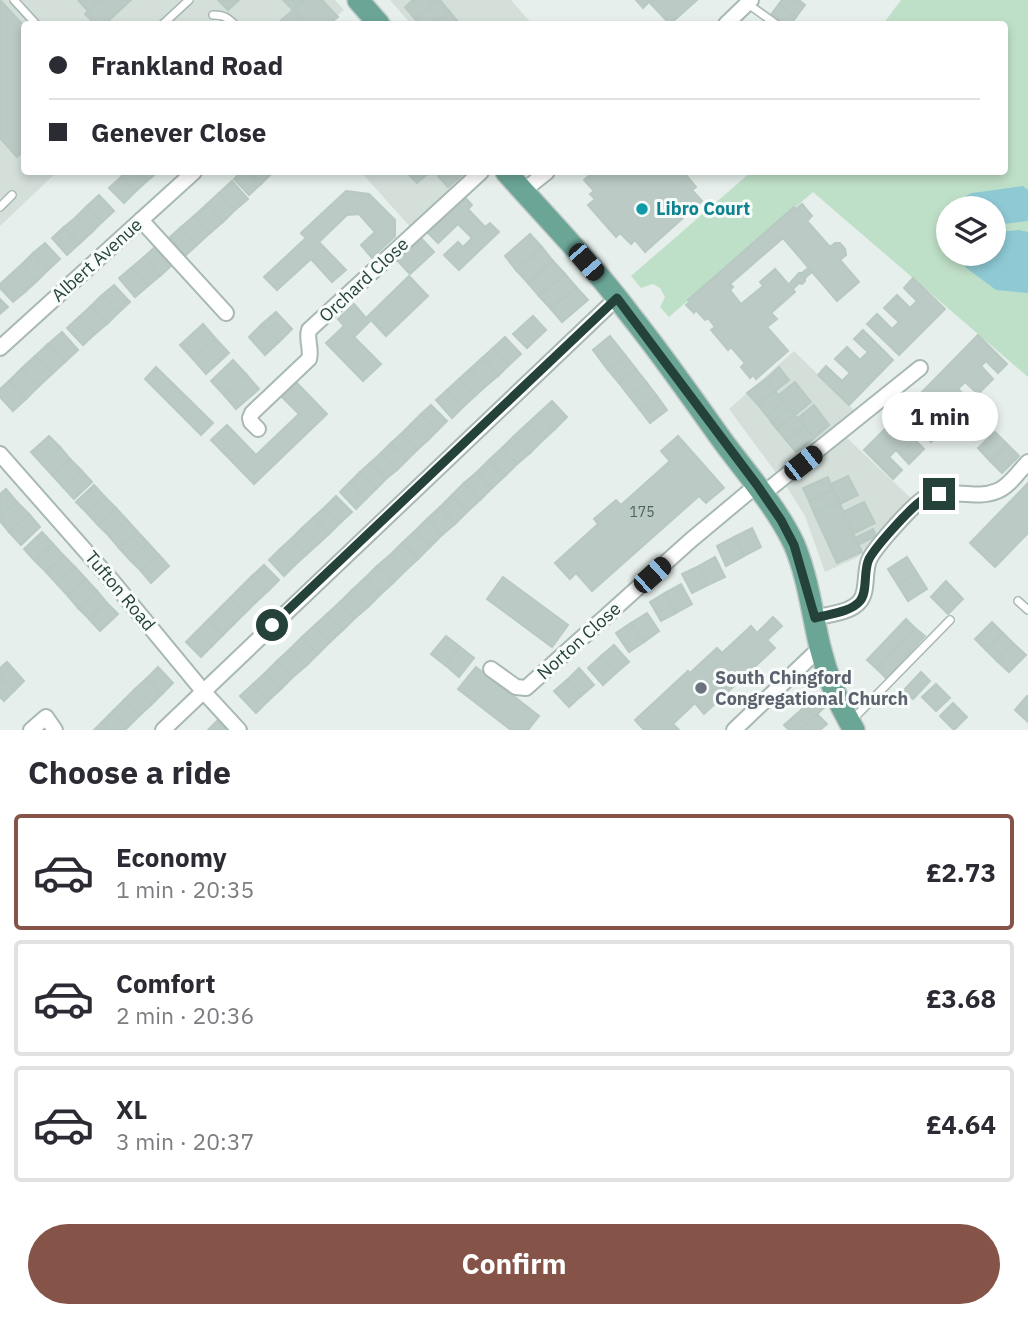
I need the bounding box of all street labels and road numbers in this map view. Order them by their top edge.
street label: Albert Avenue [47,213,147,306]
street label: Orchard Close [314,232,413,327]
street label: Tufton Road [80,546,161,635]
street label: Norton Close [532,597,625,684]

